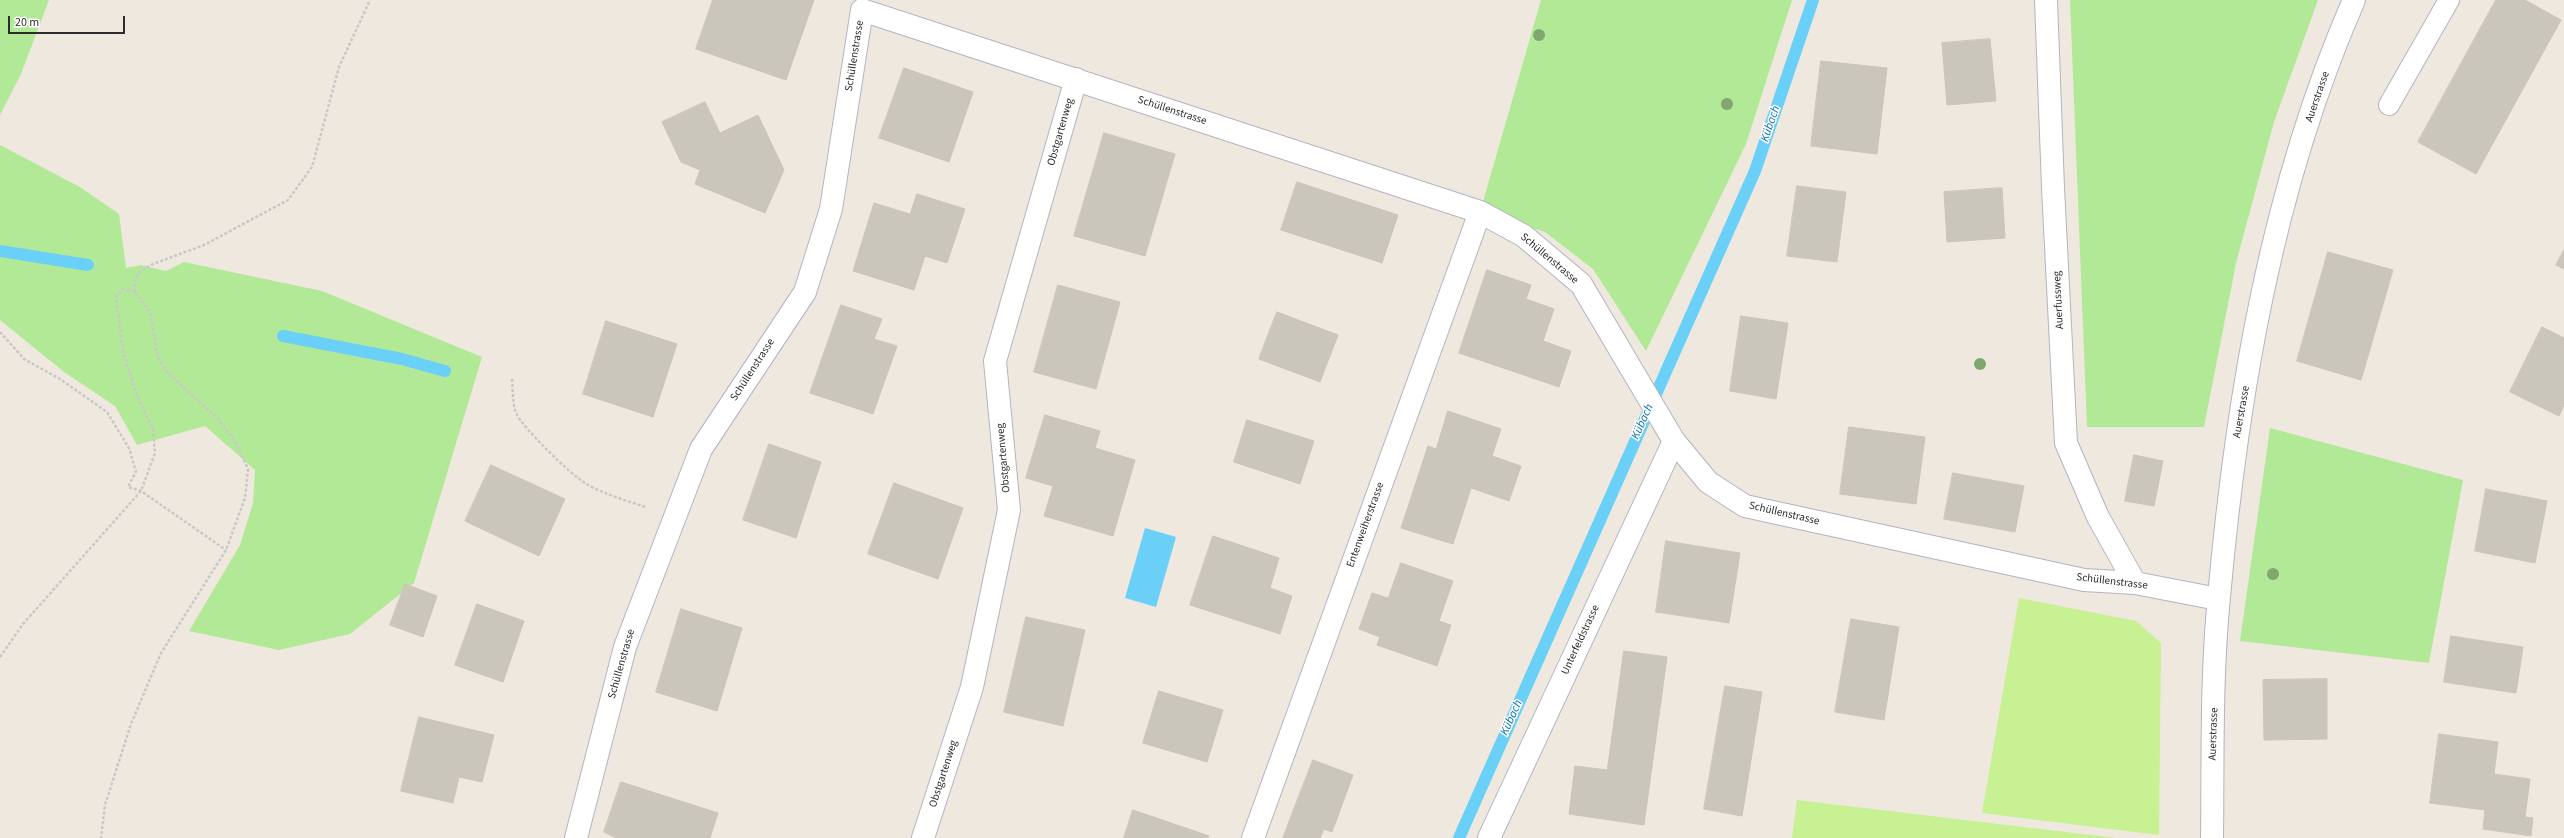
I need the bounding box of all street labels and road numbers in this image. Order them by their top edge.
street label: Schüllenstrasse [843,19,867,93]
street label: Auerstrasse [2303,70,2333,124]
street label: Schüllenstrasse [1136,94,1208,128]
street label: Obstgartenweg [1045,97,1077,167]
street label: Schüllenstrasse [1517,231,1581,287]
street label: Auerfussweg [2051,271,2067,329]
street label: Schüllenstrasse [728,336,778,404]
street label: Auerstrasse [2231,385,2253,439]
street label: Obstgartenweg [994,423,1014,493]
street label: Entenweiherstrasse [1344,480,1388,570]
street label: Schüllenstrasse [1748,499,1820,529]
street label: Schüllenstrasse [2076,571,2148,593]
street label: Unterfeldstrasse [1559,603,1603,677]
street label: Schüllenstrasse [606,628,638,700]
street label: Auerstrasse [2206,707,2222,761]
street label: Obstgartenweg [927,739,961,809]

